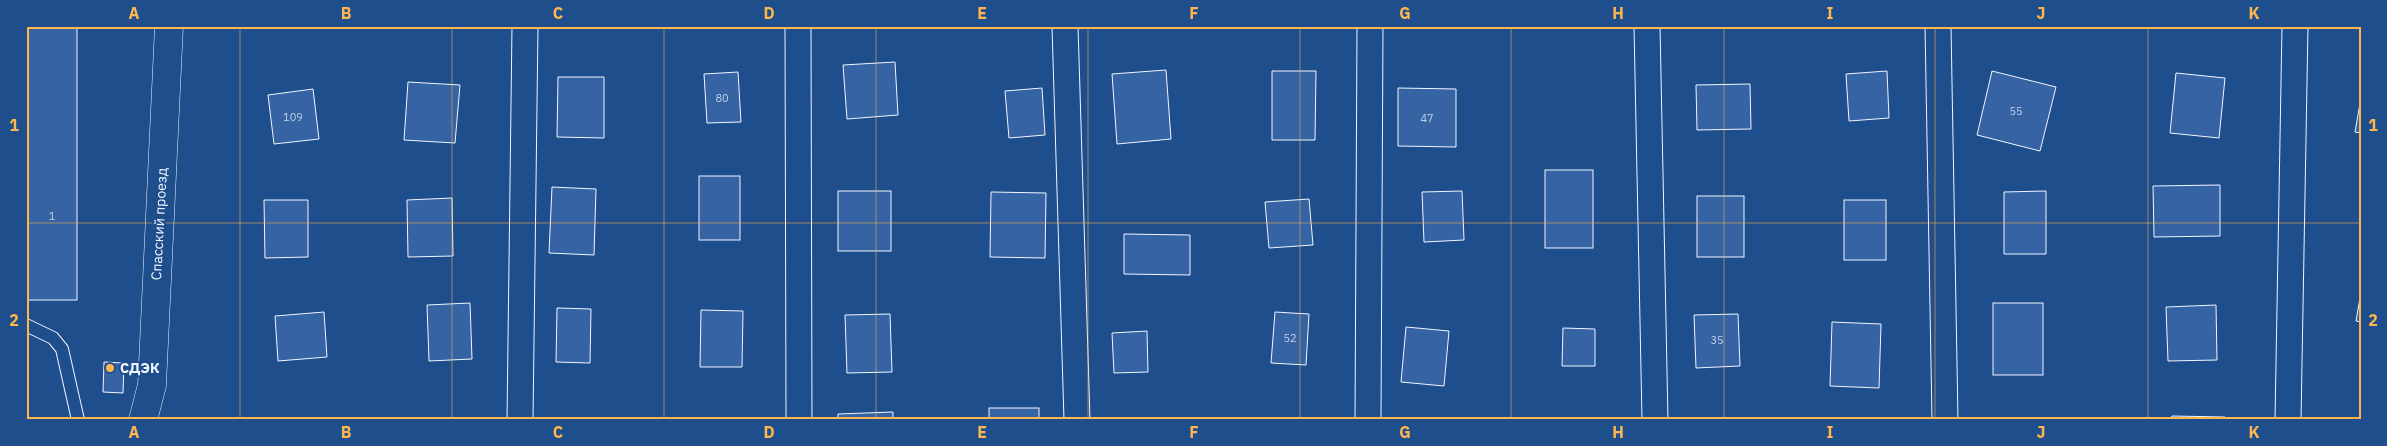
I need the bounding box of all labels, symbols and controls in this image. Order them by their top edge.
text: A [129,3,140,23]
text: B [341,3,352,23]
text: C [553,3,563,23]
text: D [763,3,775,23]
text: E [977,3,987,23]
text: F [1189,3,1199,23]
text: G [1399,3,1411,23]
text: H [1612,3,1624,23]
text: I [1827,3,1834,23]
text: J [2037,3,2045,23]
text: K [2248,3,2260,23]
house number: 80 [715,91,729,105]
house number: 55 [2009,104,2023,118]
house number: 109 [283,110,303,124]
house number: 47 [1420,111,1434,125]
text: 1 [9,115,19,135]
text: 1 [2368,115,2378,135]
street label: Спасский проезд [147,167,171,281]
house number: 1 [49,209,56,223]
text: 2 [9,310,19,330]
text: 2 [2368,310,2378,330]
house number: 52 [1283,331,1297,345]
house number: 35 [1710,333,1724,347]
place label: СДЭК [120,359,159,377]
marker: СДЭК [104,362,116,374]
text: A [129,422,140,442]
text: B [341,422,352,442]
text: C [553,422,563,442]
text: D [763,422,775,442]
text: E [977,422,987,442]
text: F [1189,422,1199,442]
text: G [1399,422,1411,442]
text: H [1612,422,1624,442]
text: I [1827,422,1834,442]
text: J [2037,422,2045,442]
text: K [2248,422,2260,442]

